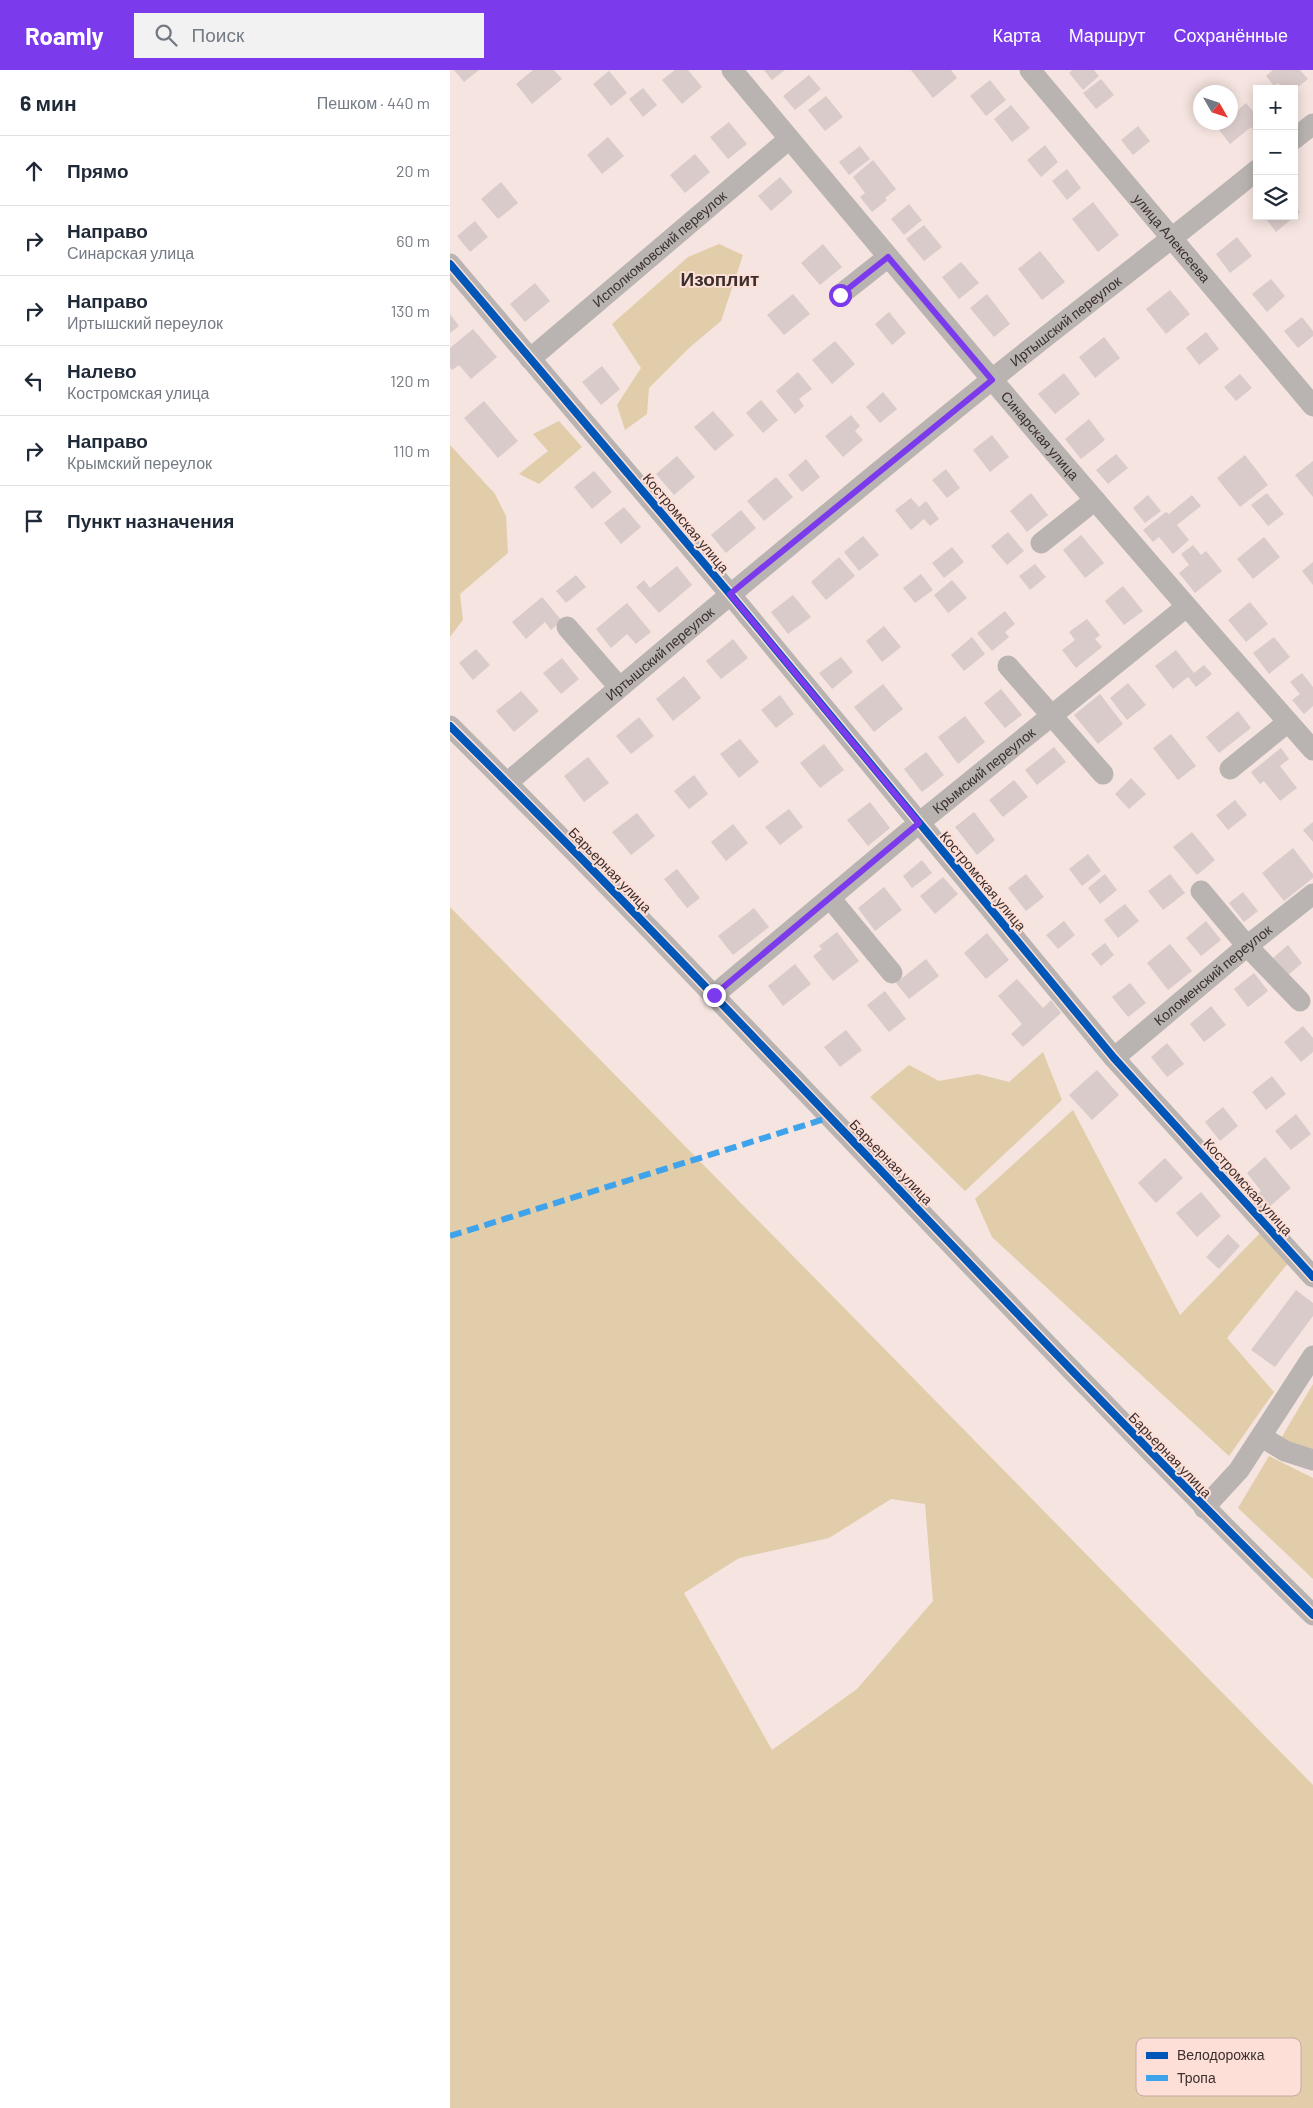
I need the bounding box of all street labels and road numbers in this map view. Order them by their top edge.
street label: Исполкомовский переулок [589,186,730,310]
street label: улица Алексеева [1130,190,1214,286]
street label: Иртышский переулок [1006,271,1125,370]
street label: Синарская улица [998,387,1083,483]
street label: Костромская улица [640,469,733,576]
street label: Иртышский переулок [602,602,718,704]
street label: Крымский переулок [929,723,1039,817]
street label: Барьерная улица [565,823,656,916]
street label: Костромская улица [937,827,1030,934]
street label: Коломенский переулок [1150,920,1276,1029]
street label: Барьерная улица [846,1115,937,1208]
street label: Костромская улица [1200,1135,1297,1239]
street label: Барьерная улица [1125,1408,1216,1501]

